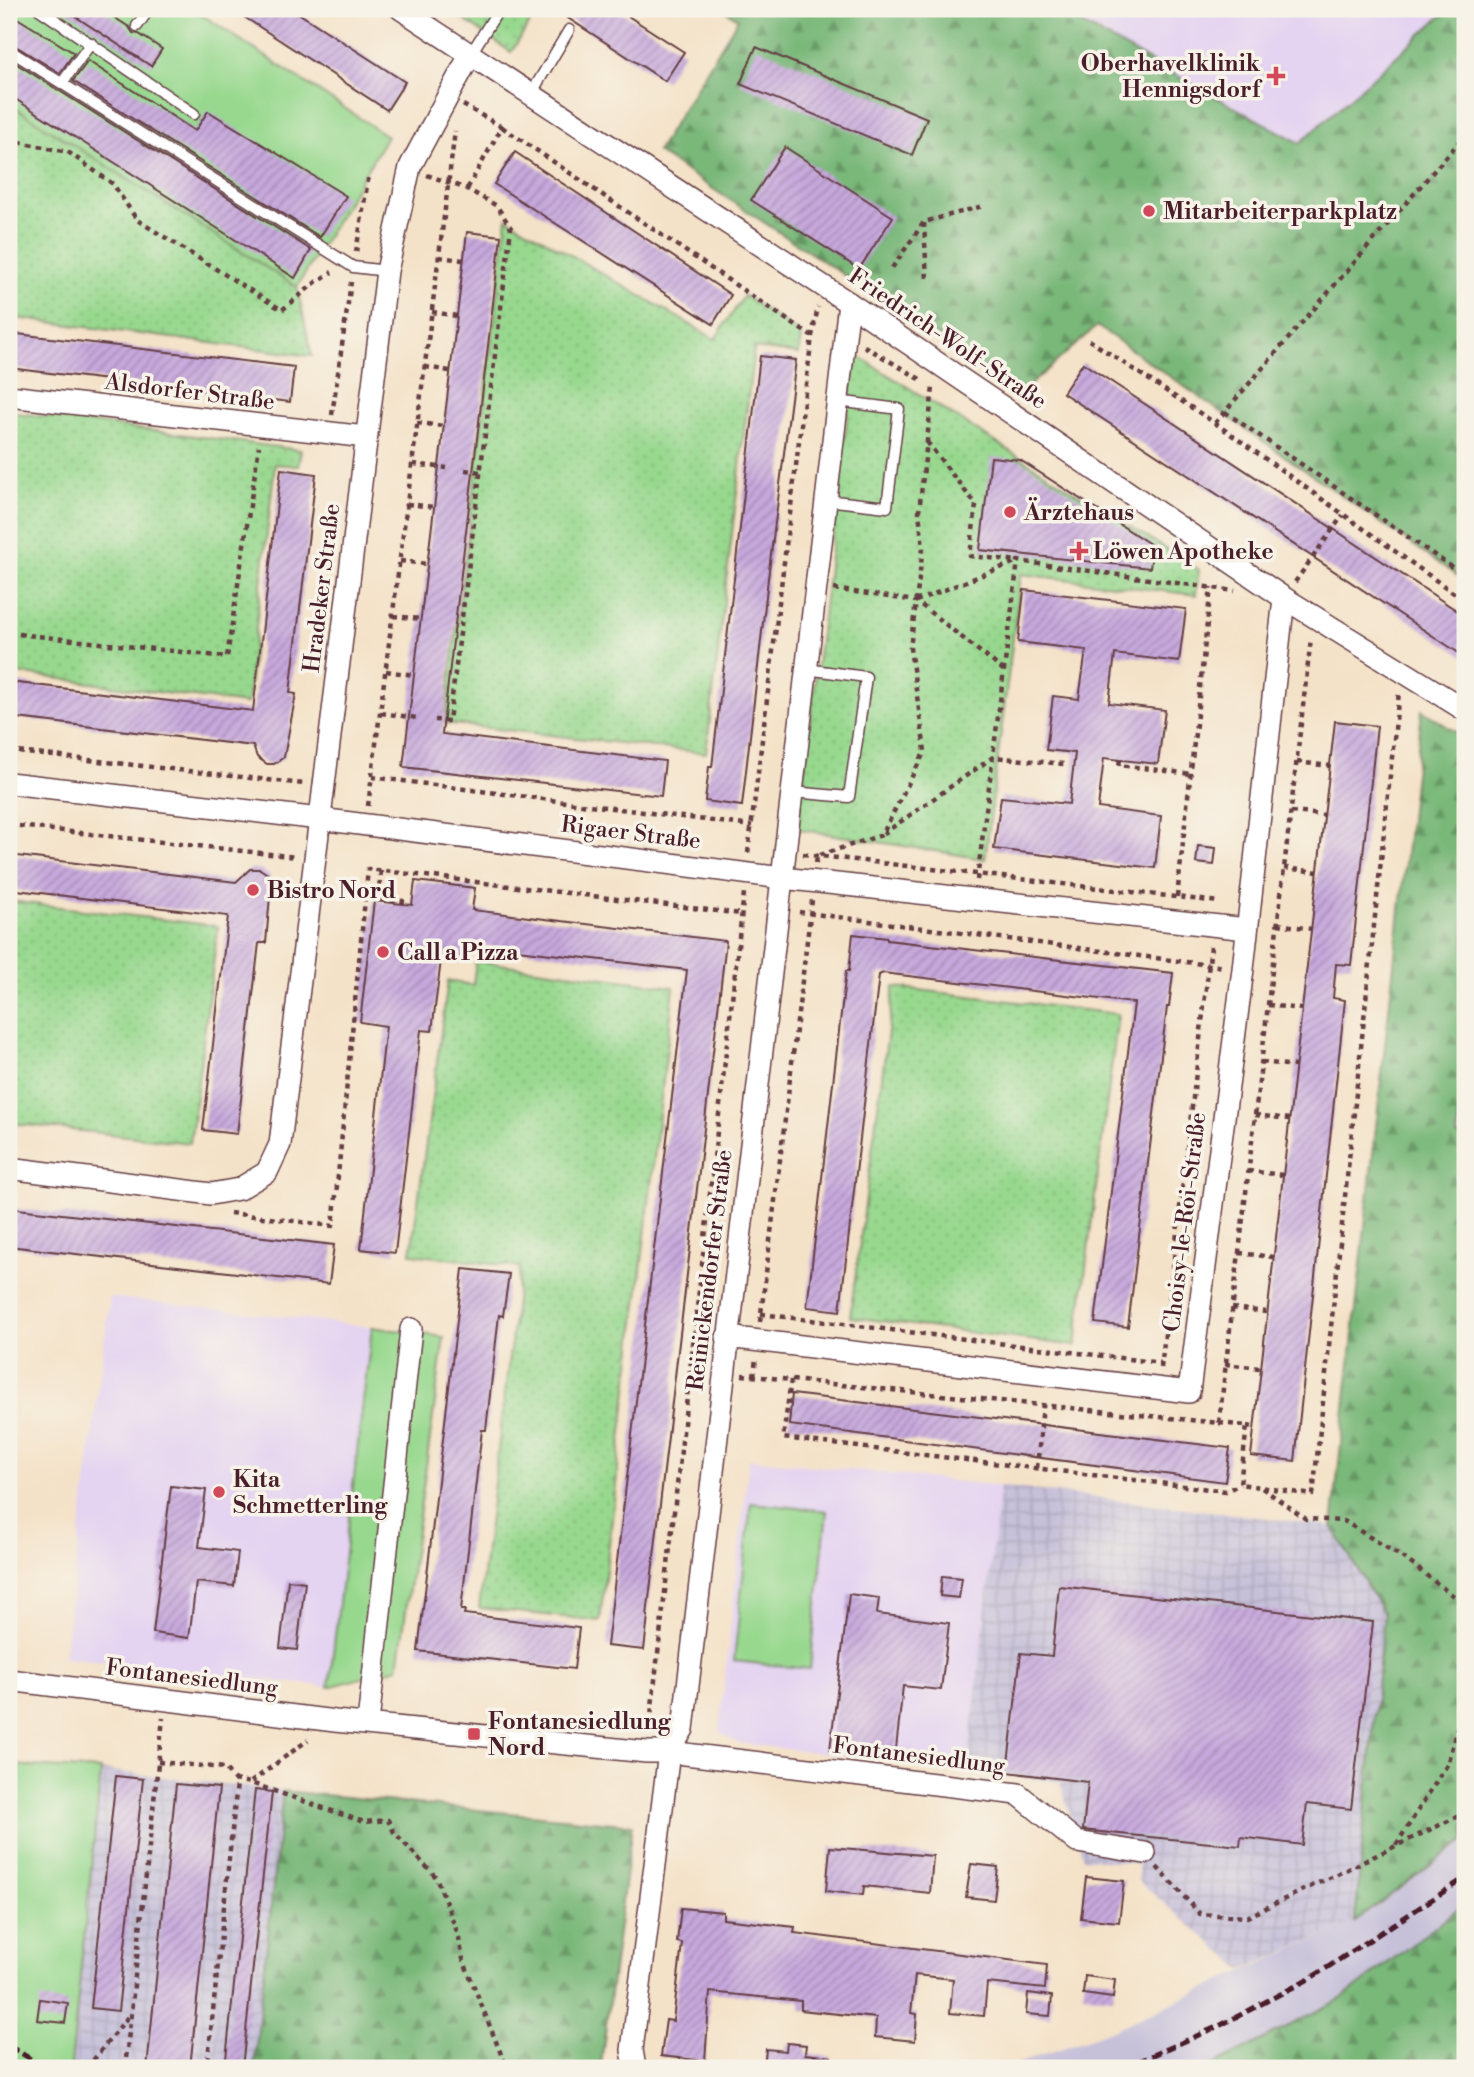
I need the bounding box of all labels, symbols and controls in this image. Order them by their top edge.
place label: Oberhavelklinik Hennigsdorf [1081,50,1263,104]
marker: Oberhavelklinik Hennigsdorf [1266,66,1286,86]
place label: Mitarbeiterparkplatz [1163,198,1397,226]
marker: Mitarbeiterparkplatz [1141,203,1157,219]
street label: Friedrich-Wolf-Straße [843,262,1052,416]
street label: Alsdorfer Straße [102,368,276,416]
place label: Ärztehaus [1023,497,1134,527]
street label: Hradeker Straße [298,502,346,674]
marker: Ärztehaus [1002,504,1018,520]
place label: Löwen Apotheke [1093,538,1274,566]
marker: Löwen Apotheke [1071,543,1087,559]
street label: Rigaer Straße [559,811,702,855]
place label: Bistro Nord [267,877,396,905]
marker: Bistro Nord [245,882,261,898]
place label: Call a Pizza [397,939,519,967]
marker: Call a Pizza [375,944,391,960]
street label: Choisy-le-Roi-Straße [1158,1111,1212,1334]
street label: Reinickendorfer Straße [681,1148,739,1392]
place label: Kita Schmetterling [233,1466,388,1520]
marker: Kita Schmetterling [211,1484,227,1500]
street label: Fontanesiedlung [104,1654,280,1702]
place label: Fontanesiedlung Nord [488,1708,672,1762]
marker: Fontanesiedlung Nord [466,1726,482,1742]
street label: Fontanesiedlung [831,1732,1007,1780]

